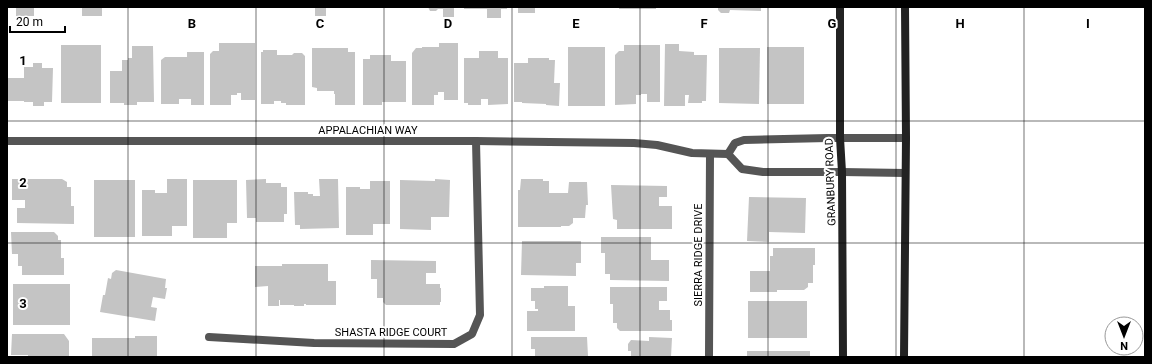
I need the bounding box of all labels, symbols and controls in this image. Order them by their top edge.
scale bar [10,8,65,34]
text: 20 m [16,15,43,29]
text: B [188,16,196,31]
text: C [316,16,325,31]
text: D [444,16,452,31]
text: E [572,16,580,31]
text: F [700,16,708,31]
text: G [828,16,837,31]
text: H [955,16,965,31]
text: I [1086,16,1090,31]
text: 1 [19,53,27,68]
street label: APPALACHIAN WAY [318,124,418,137]
street label: GRANBURY ROAD [822,138,839,226]
text: 2 [19,175,27,190]
street label: SIERRA RIDGE DRIVE [692,204,705,306]
text: 3 [19,296,27,311]
north arrow [1104,316,1144,356]
street label: SHASTA RIDGE COURT [335,326,448,339]
text: N [1120,339,1128,352]

